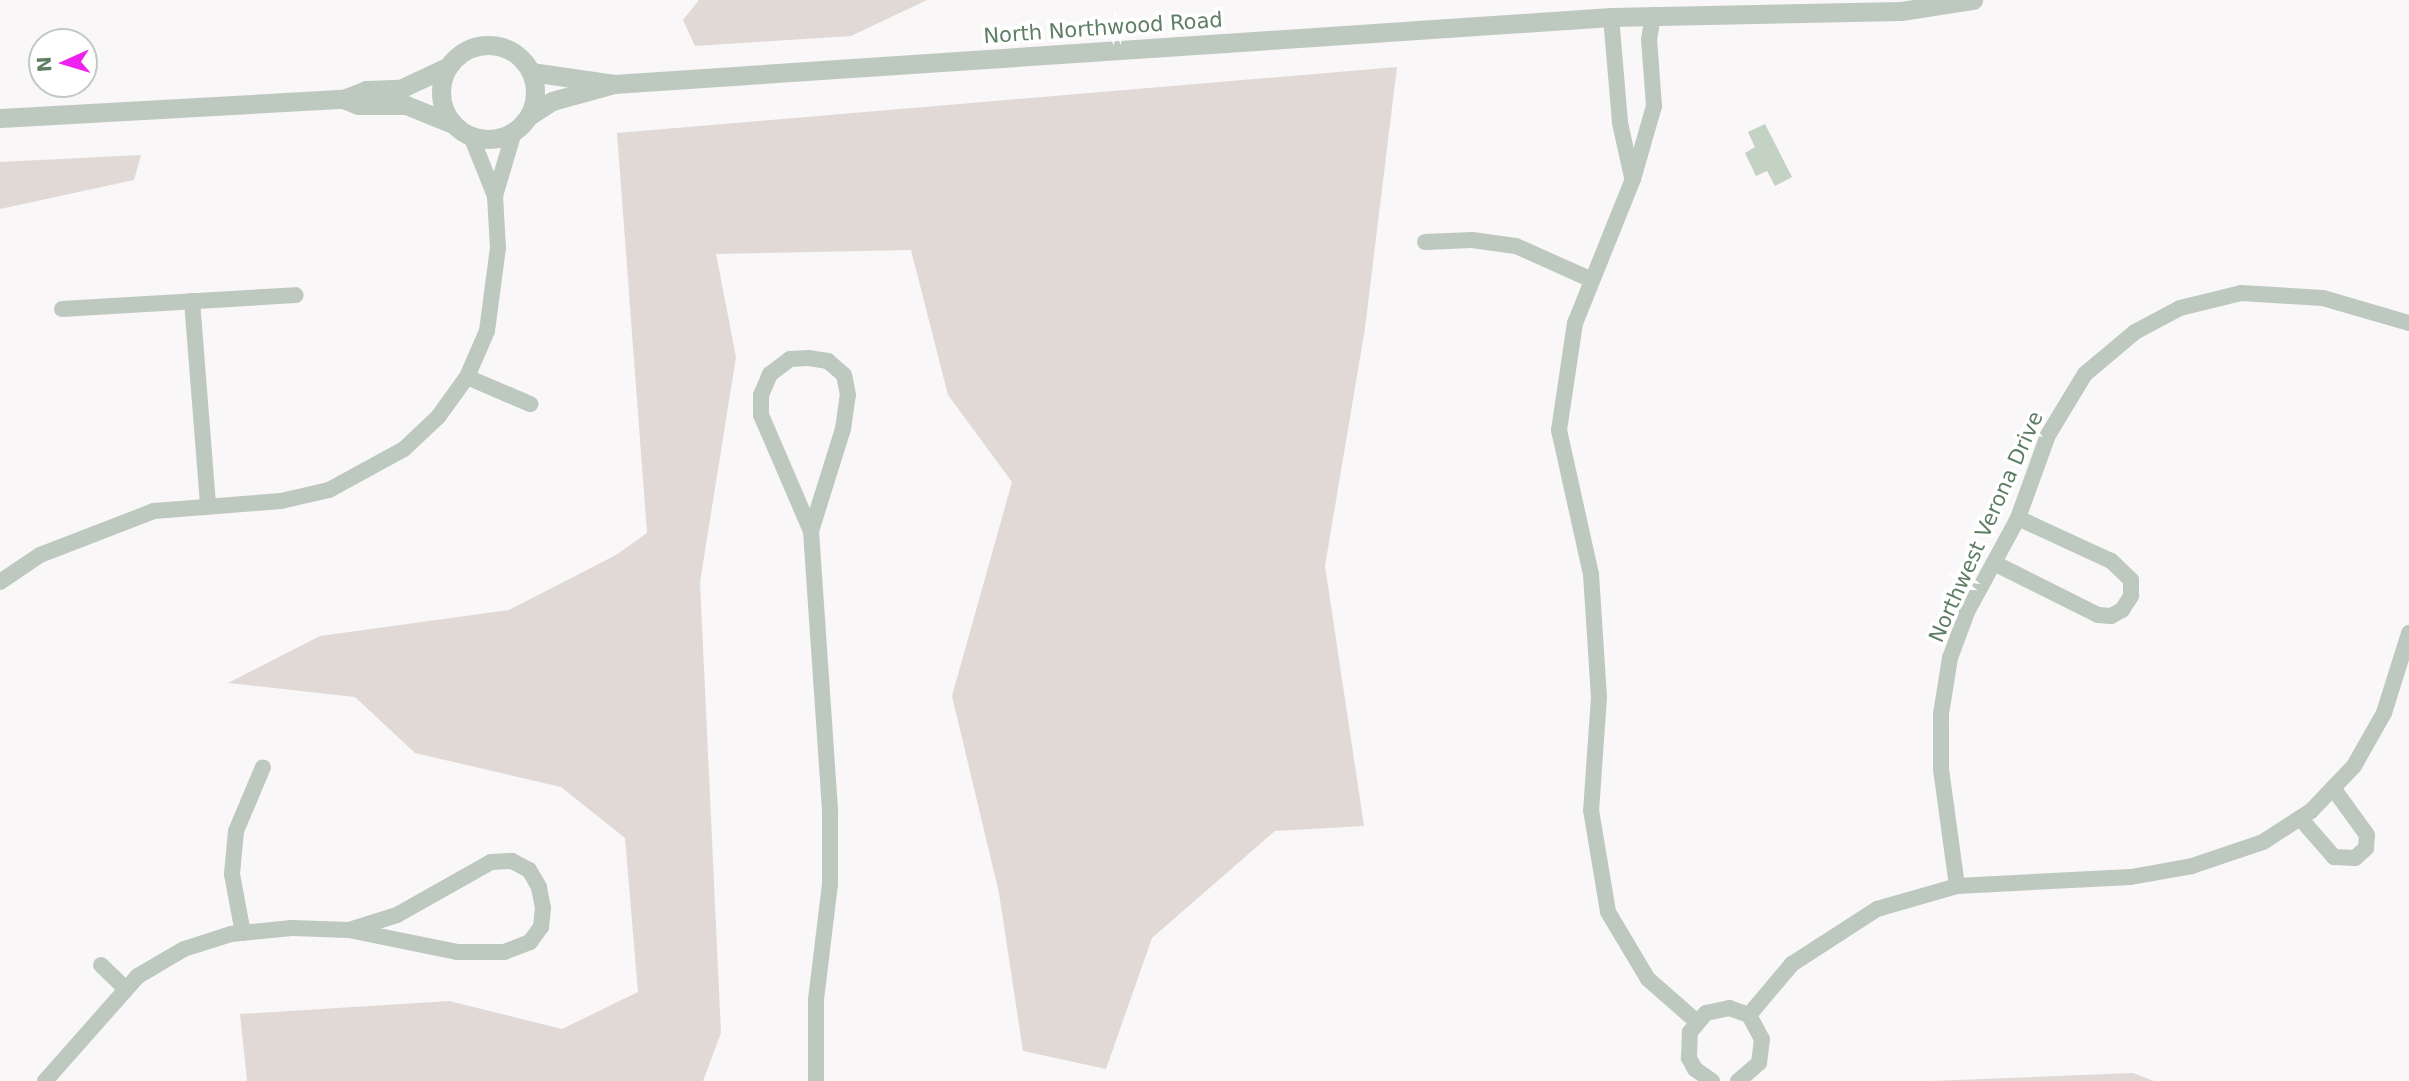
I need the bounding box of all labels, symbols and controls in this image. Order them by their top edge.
street label: North Northwood Road [983,7,1223,49]
north arrow [28,28,98,98]
text: N [33,56,56,73]
street label: Northwest Verona Drive [1924,408,2048,646]

